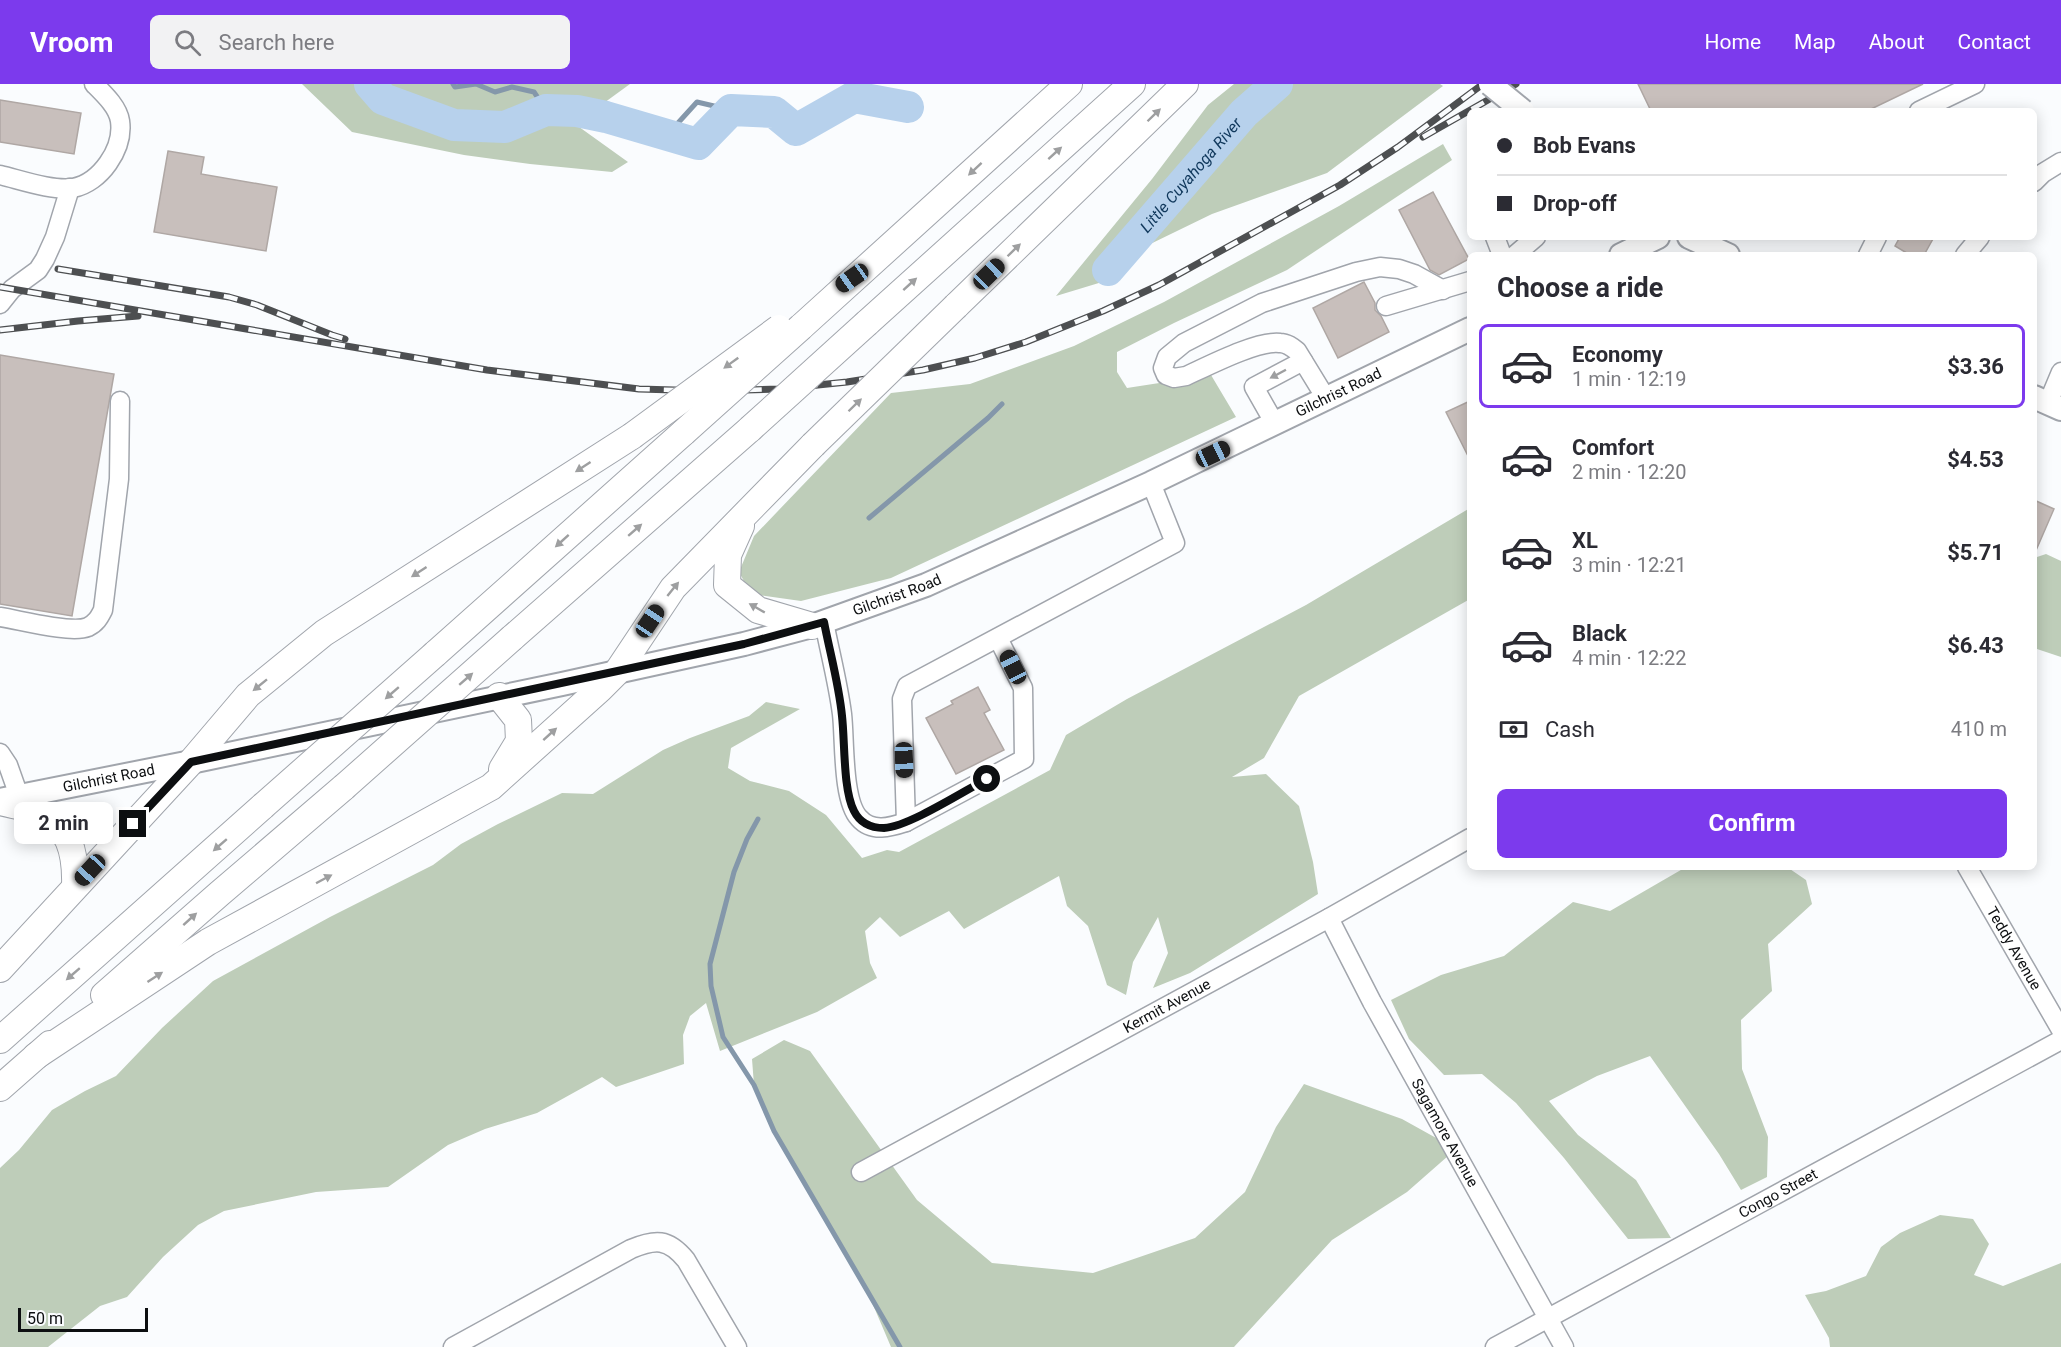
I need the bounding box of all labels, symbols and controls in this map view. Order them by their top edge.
search box [150,15,570,69]
text: Vroom [30,26,114,59]
icon: search [171,26,204,59]
text: Search here [219,30,334,55]
text: Home [1705,30,1761,54]
text: Map [1794,30,1836,54]
text: About [1869,30,1925,54]
text: Contact [1958,30,2031,54]
one-way arrow [1146,108,1160,122]
water label: Little Cuyahoga River [1136,113,1246,236]
text: Bob Evans [1533,133,1636,158]
one-way arrow [1047,146,1062,160]
one-way arrow [968,162,983,176]
text: Drop-off [1533,191,1617,216]
one-way arrow [1006,244,1020,258]
car [970,255,1008,293]
car [832,260,872,296]
text: Choose a ride [1497,272,1663,304]
one-way arrow [902,278,917,291]
icon: car [1500,339,1554,393]
text: Economy [1572,342,1663,367]
text: $3.36 [1947,354,2004,379]
one-way arrow [724,357,740,369]
street label: Gilchrist Road [1293,364,1384,421]
text: 1 min · 12:19 [1572,367,1687,391]
one-way arrow [1270,369,1287,379]
one-way arrow [847,398,861,412]
icon: car [1500,432,1554,486]
text: Comfort [1572,435,1654,460]
car [1193,438,1233,470]
text: $4.53 [1947,447,2004,472]
text: 2 min · 12:20 [1572,460,1687,484]
one-way arrow [575,461,591,472]
one-way arrow [627,524,642,537]
icon: car [1500,525,1554,579]
text: XL [1572,528,1598,553]
one-way arrow [555,534,570,547]
text: $5.71 [1947,540,2004,565]
text: 3 min · 12:21 [1572,553,1687,577]
one-way arrow [410,567,427,578]
street label: Gilchrist Road [850,570,944,620]
one-way arrow [667,581,680,597]
car [632,601,668,641]
one-way arrow [748,603,765,613]
icon: car [1500,618,1554,672]
text: Black [1572,621,1627,646]
text: $6.43 [1947,633,2004,658]
text: 4 min · 12:22 [1572,646,1687,670]
car [997,647,1029,687]
one-way arrow [458,673,473,686]
one-way arrow [252,679,268,692]
one-way arrow [384,686,399,700]
icon: cash [1497,713,1530,746]
text: Cash [1545,717,1595,742]
text: 410 m [1951,717,2007,741]
one-way arrow [543,727,558,741]
car [894,742,914,778]
street label: Gilchrist Road [61,760,156,796]
route start [973,765,1000,792]
button: Confirm [1497,789,2007,858]
callout: 2 min [13,803,112,845]
route end [119,810,146,837]
text: 2 min [38,811,89,835]
one-way arrow [212,838,227,852]
car [71,851,109,889]
one-way arrow [316,874,333,884]
street label: Teddy Avenue [1983,904,2045,993]
one-way arrow [182,913,197,926]
one-way arrow [66,967,81,981]
one-way arrow [147,972,163,983]
street label: Kermit Avenue [1120,975,1214,1037]
street label: Sagamore Avenue [1407,1075,1482,1190]
street label: Congo Street [1736,1165,1821,1222]
scale bar [18,1305,148,1332]
text: 50 m [27,1309,63,1328]

